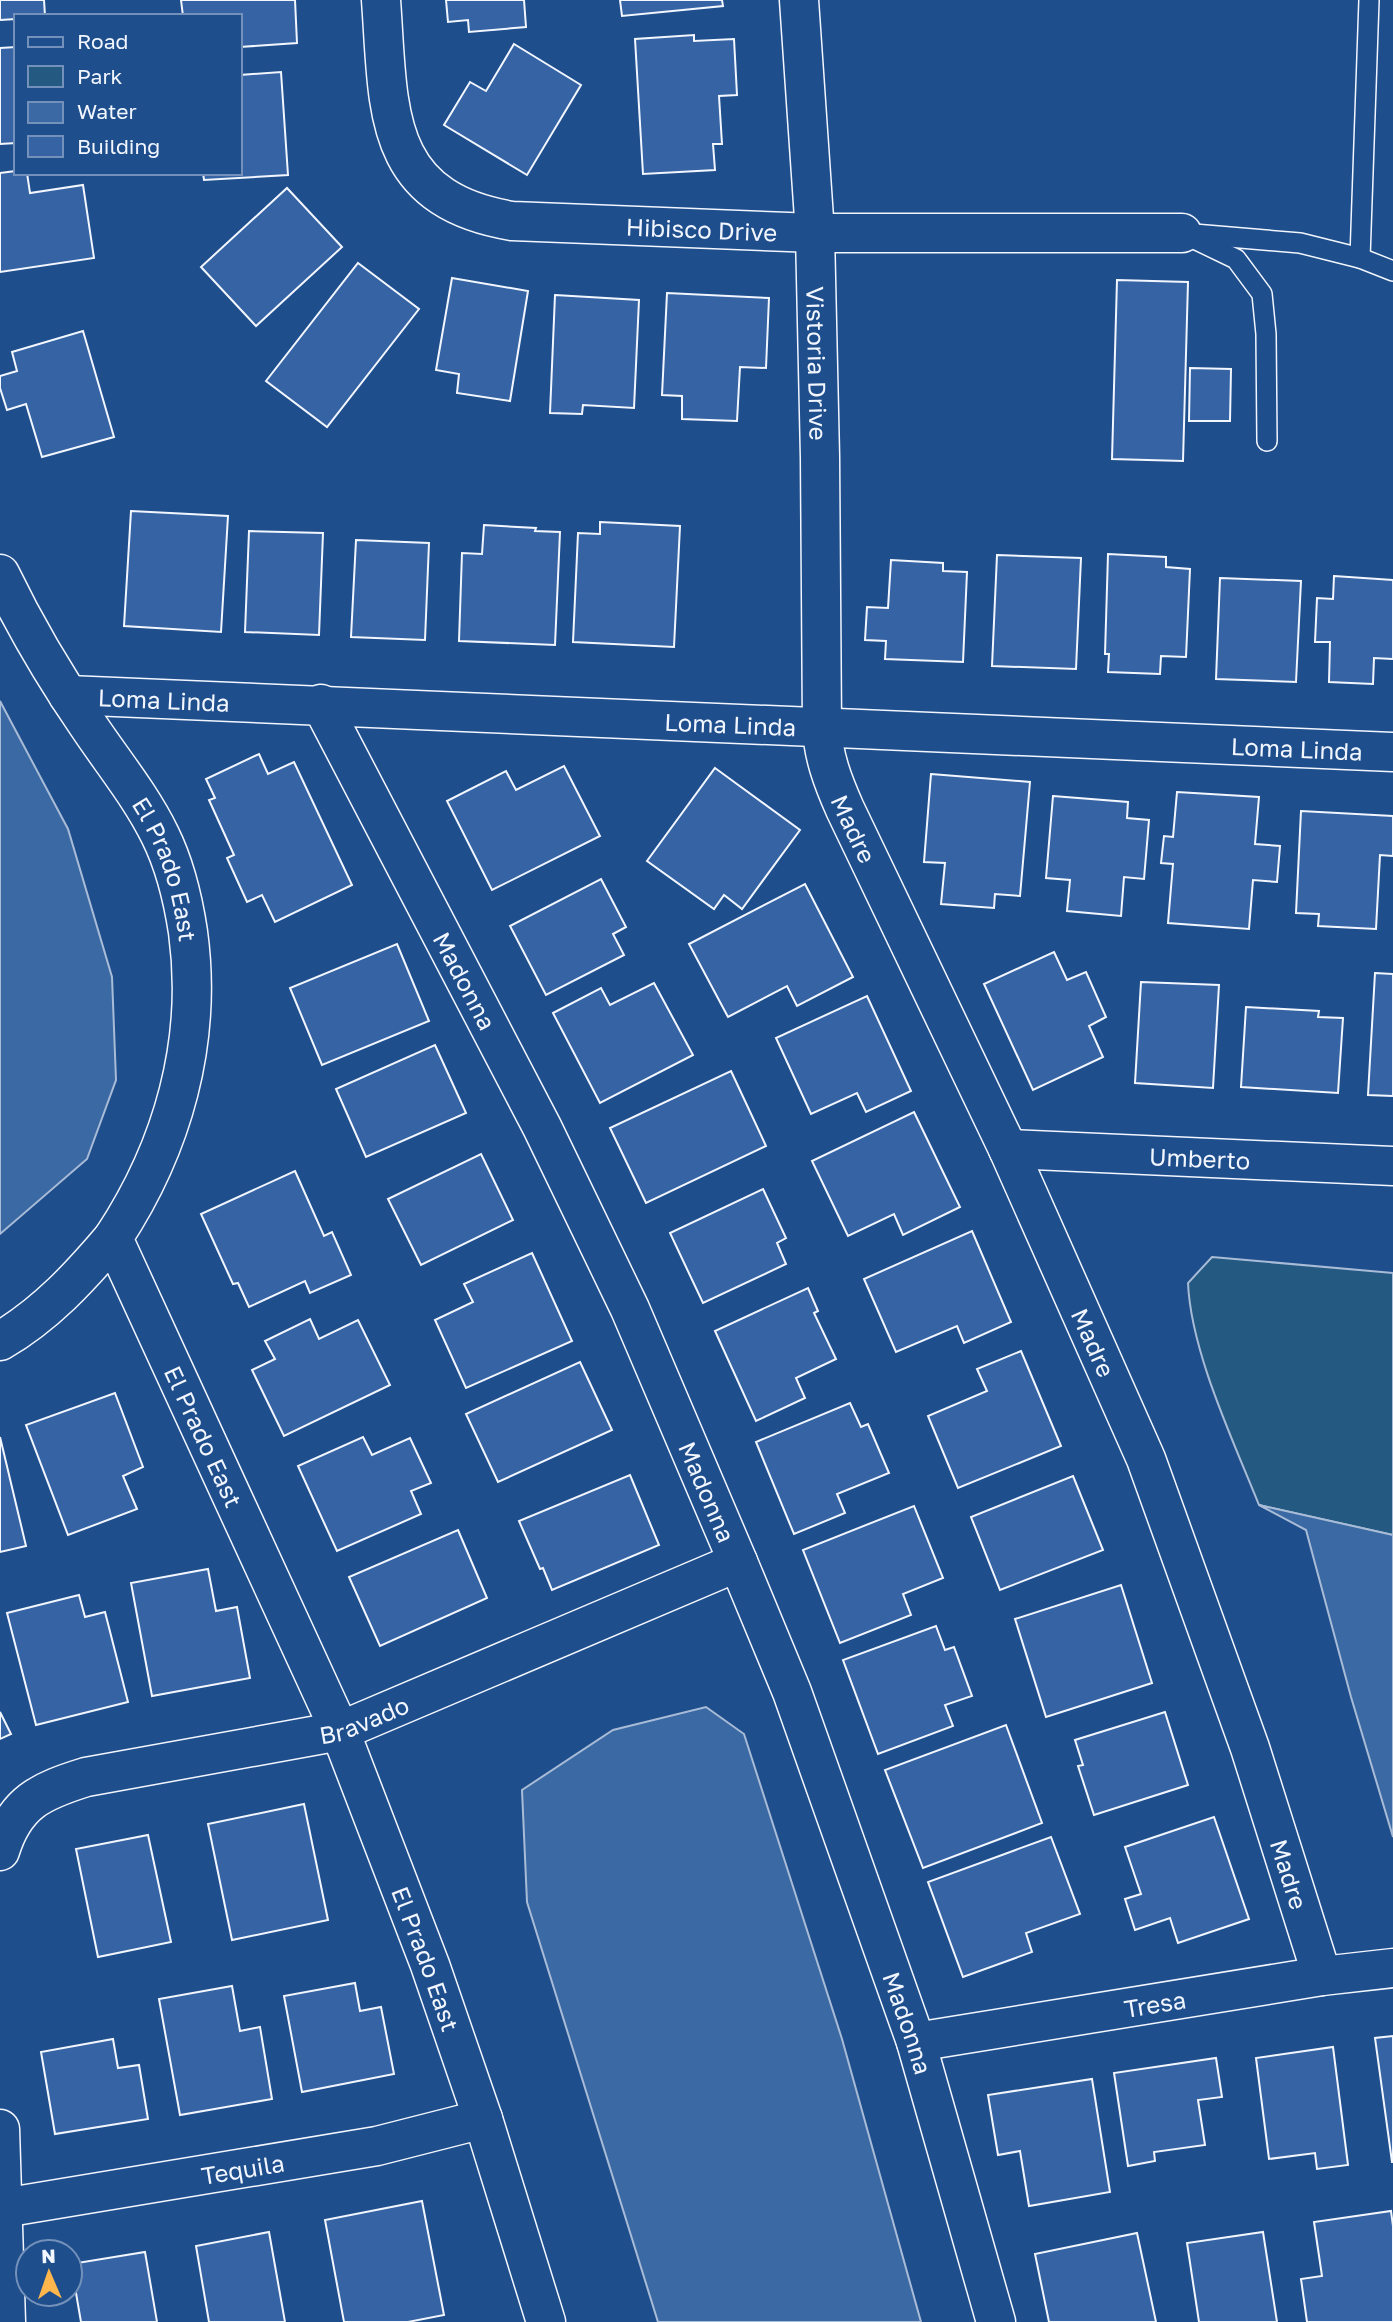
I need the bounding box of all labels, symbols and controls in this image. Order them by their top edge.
legend [14,14,242,175]
text: Road [77,28,128,54]
text: Park [77,63,123,89]
text: Water [77,98,137,124]
text: Building [77,133,160,159]
street label: Hibisco Drive [625,211,778,246]
street label: Vistoria Drive [802,286,834,441]
street label: Loma Linda [97,682,230,716]
street label: Loma Linda [664,706,797,741]
street label: Loma Linda [1230,731,1363,765]
street label: Madre [826,790,883,867]
street label: El Prado East [127,791,204,943]
street label: Madonna [428,927,503,1034]
street label: Umberto [1149,1141,1251,1174]
street label: Madre [1066,1304,1122,1381]
street label: El Prado East [159,1361,249,1511]
street label: Madonna [674,1437,742,1546]
street label: Bravado [317,1689,413,1749]
street label: Madre [1265,1835,1314,1913]
street label: El Prado East [386,1882,466,2035]
street label: Madonna [878,1968,939,2077]
street label: Tresa [1122,1984,1188,2022]
street label: Tequila [199,2147,286,2189]
north arrow [14,2238,84,2308]
text: N [41,2244,56,2267]

